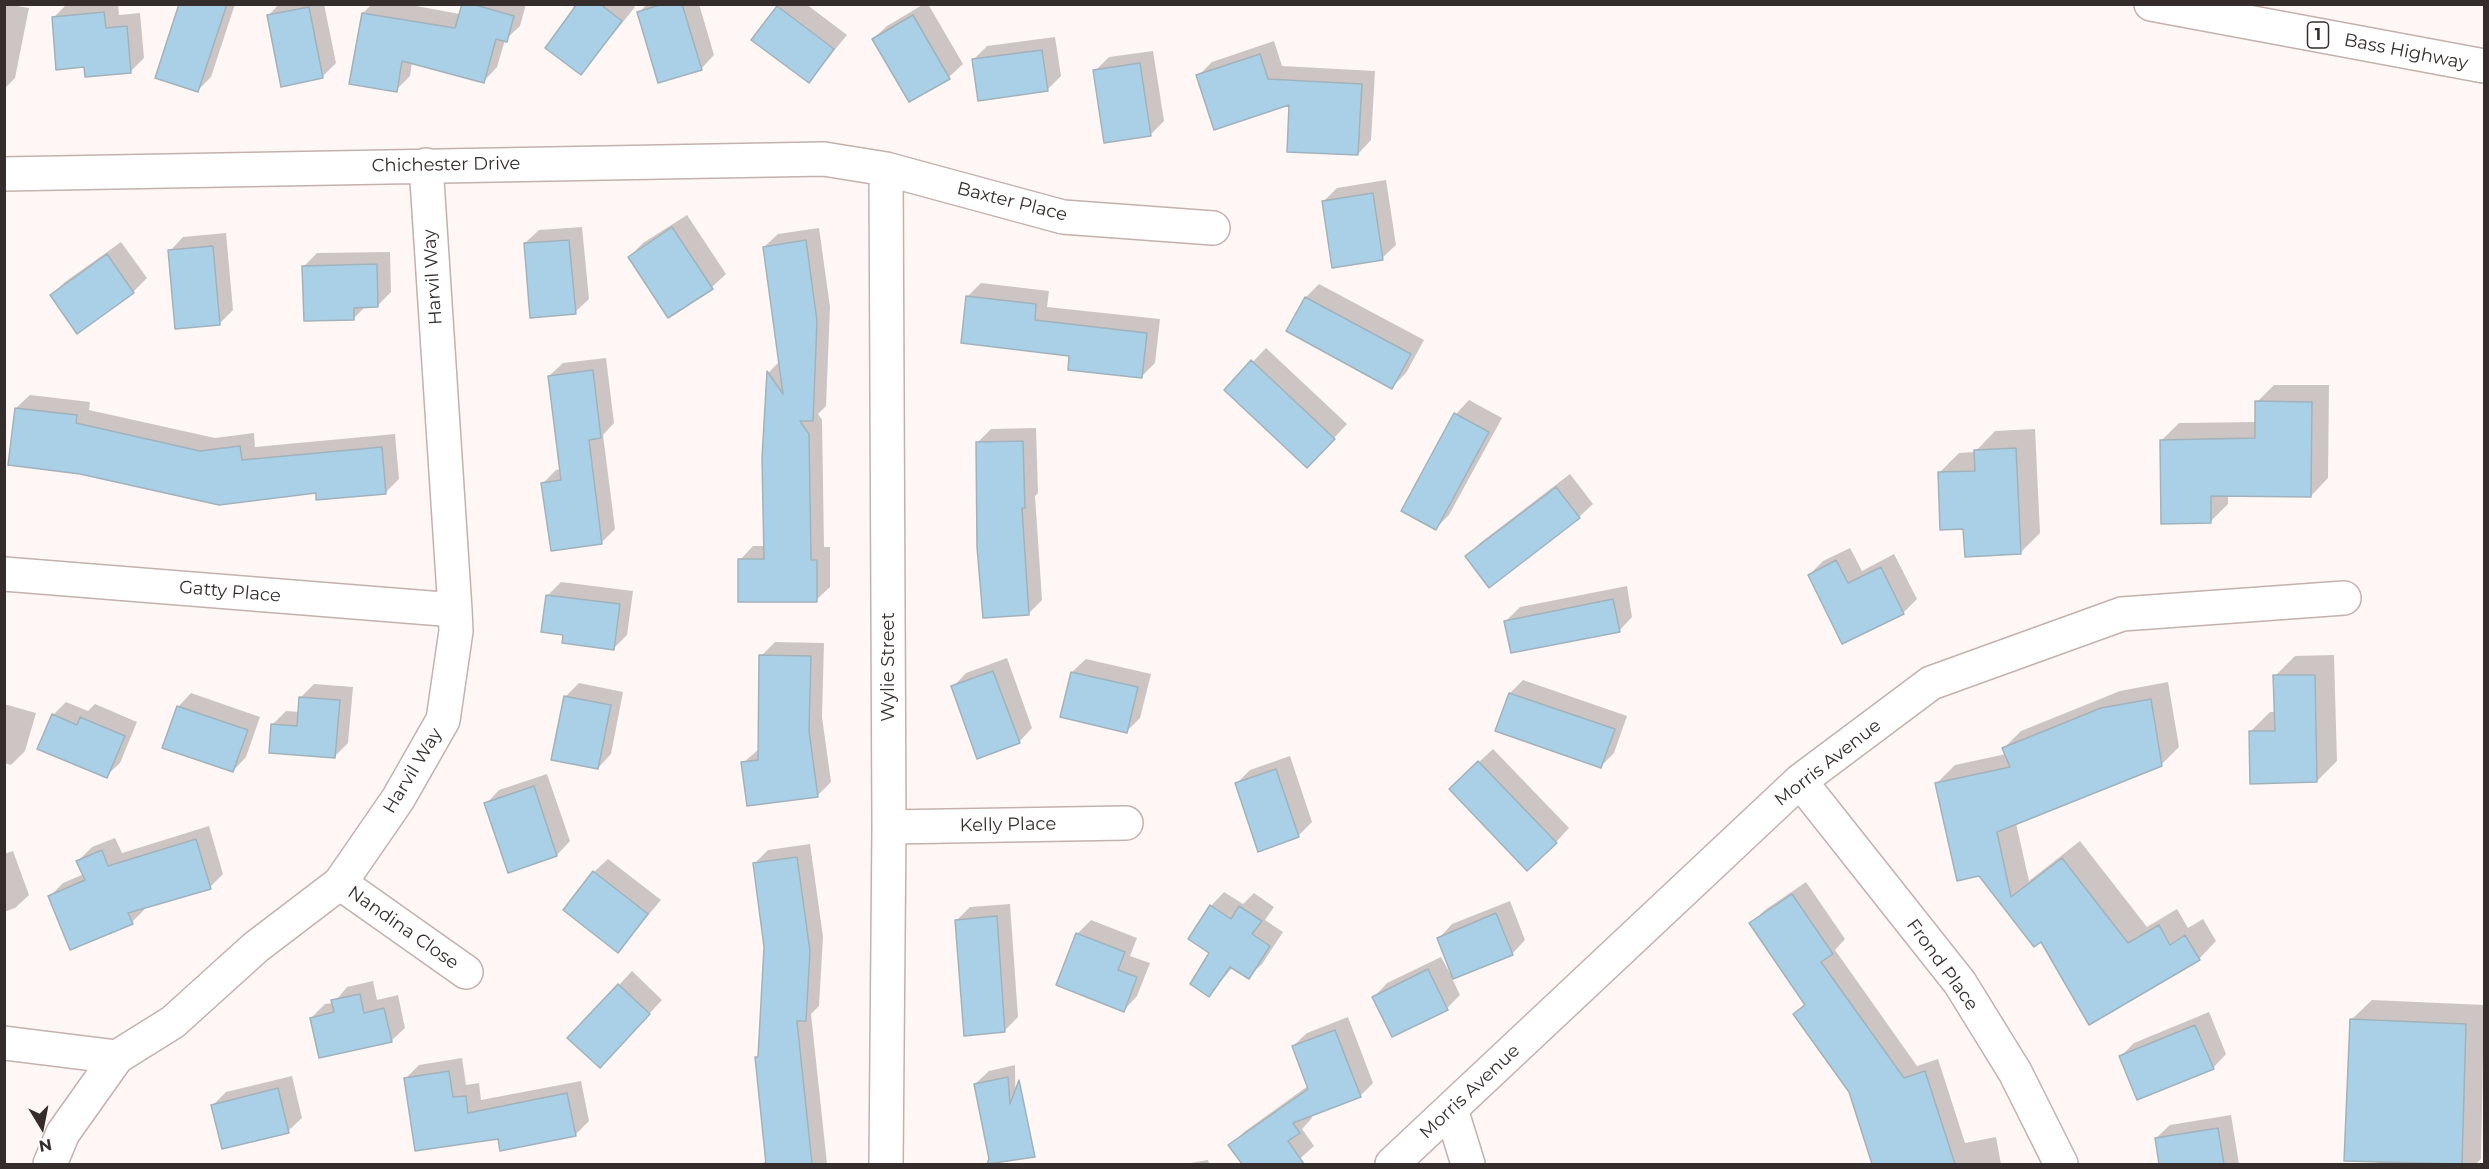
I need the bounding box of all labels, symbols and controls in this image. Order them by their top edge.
road number: 1 [2308,22,2328,48]
street label: Bass Highway [2342,29,2470,75]
street label: Chichester Drive [372,153,520,177]
street label: Baxter Place [955,178,1069,226]
street label: Harvil Way [419,228,447,326]
street label: Gatty Place [178,577,282,607]
street label: Wylie Street [878,612,900,722]
street label: Morris Avenue [1771,715,1885,811]
street label: Harvil Way [379,724,447,818]
street label: Kelly Place [960,813,1056,837]
street label: Nandina Close [343,882,463,974]
street label: Frond Place [1902,915,1982,1015]
street label: Morris Avenue [1415,1040,1525,1144]
north arrow [12,1097,72,1157]
text: N [37,1135,53,1156]

